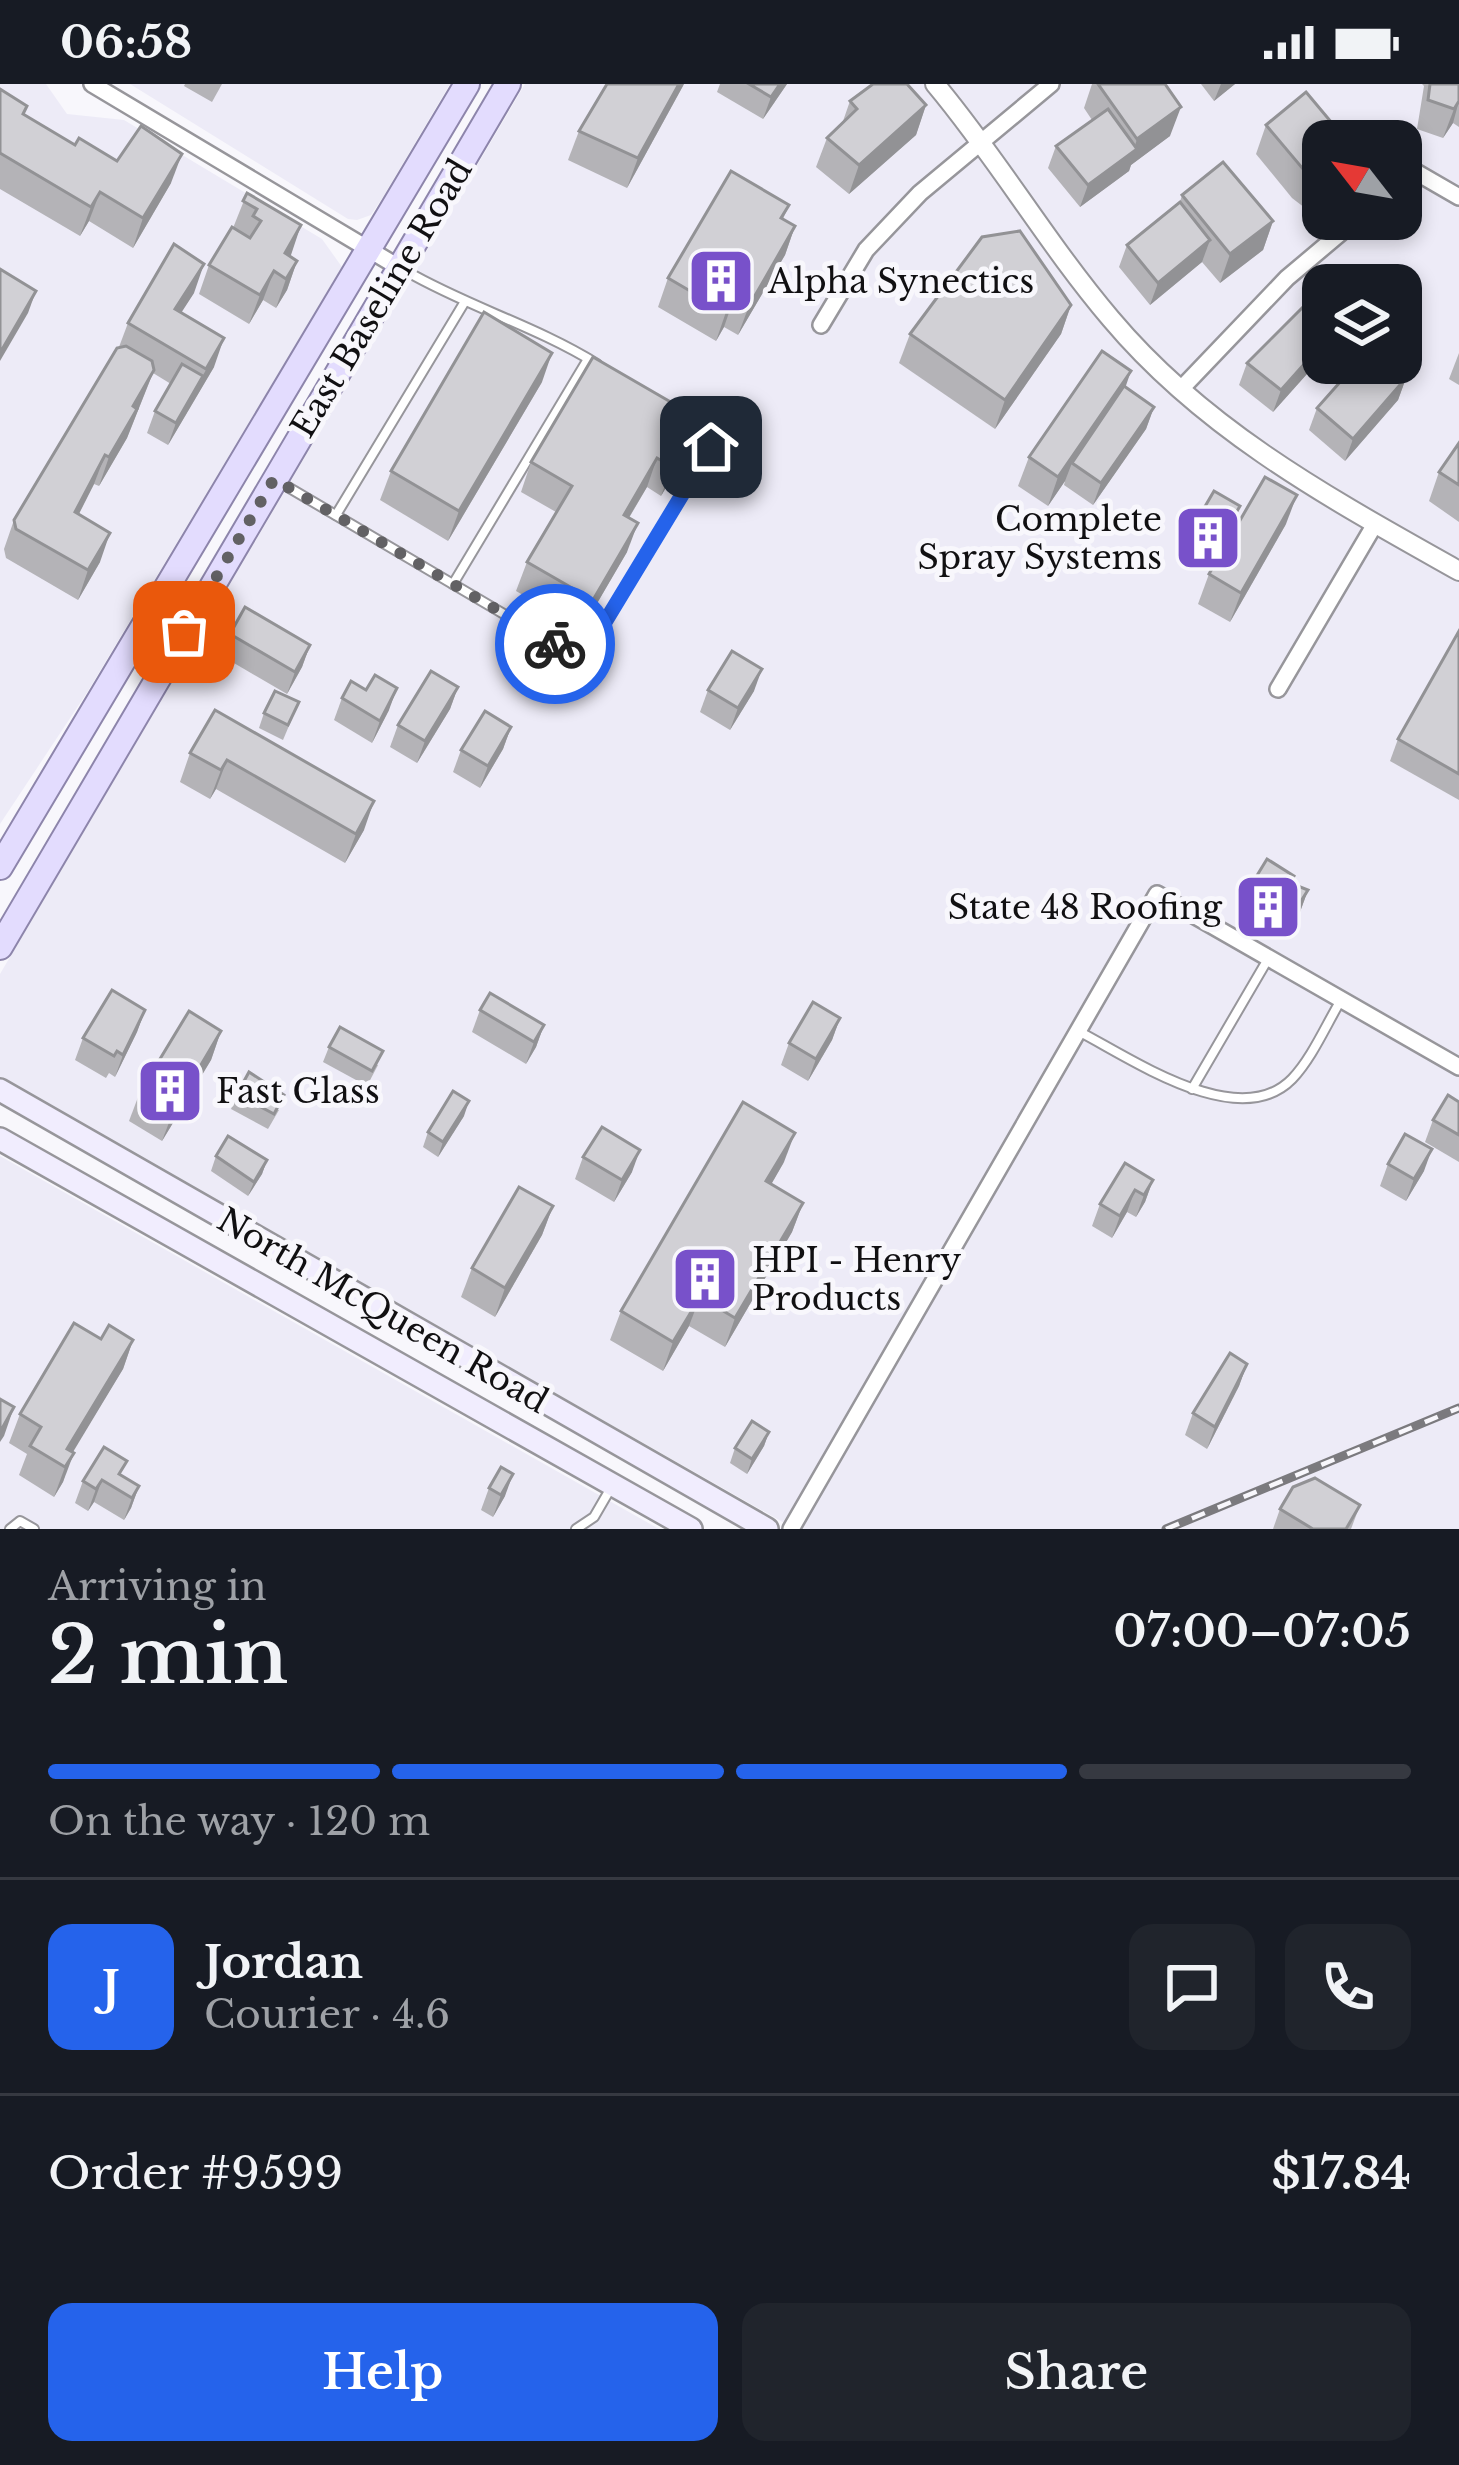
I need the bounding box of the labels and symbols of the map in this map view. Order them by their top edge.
north arrow [1302,120,1422,240]
street label: East Baseline Road [282,152,481,445]
building icon: Alpha Synectics [686,246,756,316]
place label: Alpha Synectics [767,261,1034,302]
pin [660,396,762,498]
place label: Complete Spray Systems [918,499,1162,578]
building icon: Complete Spray Systems [1173,503,1243,573]
pin [133,581,235,683]
courier [495,584,615,704]
building icon: State 48 Roofing [1233,872,1303,942]
place label: State 48 Roofing [948,887,1223,928]
building icon: Fast Glass [135,1056,205,1126]
place label: Fast Glass [216,1071,380,1112]
street label: North McQueen Road [210,1199,555,1422]
place label: HPI - Henry Products [752,1240,961,1319]
building icon: HPI - Henry Products [670,1244,740,1314]

